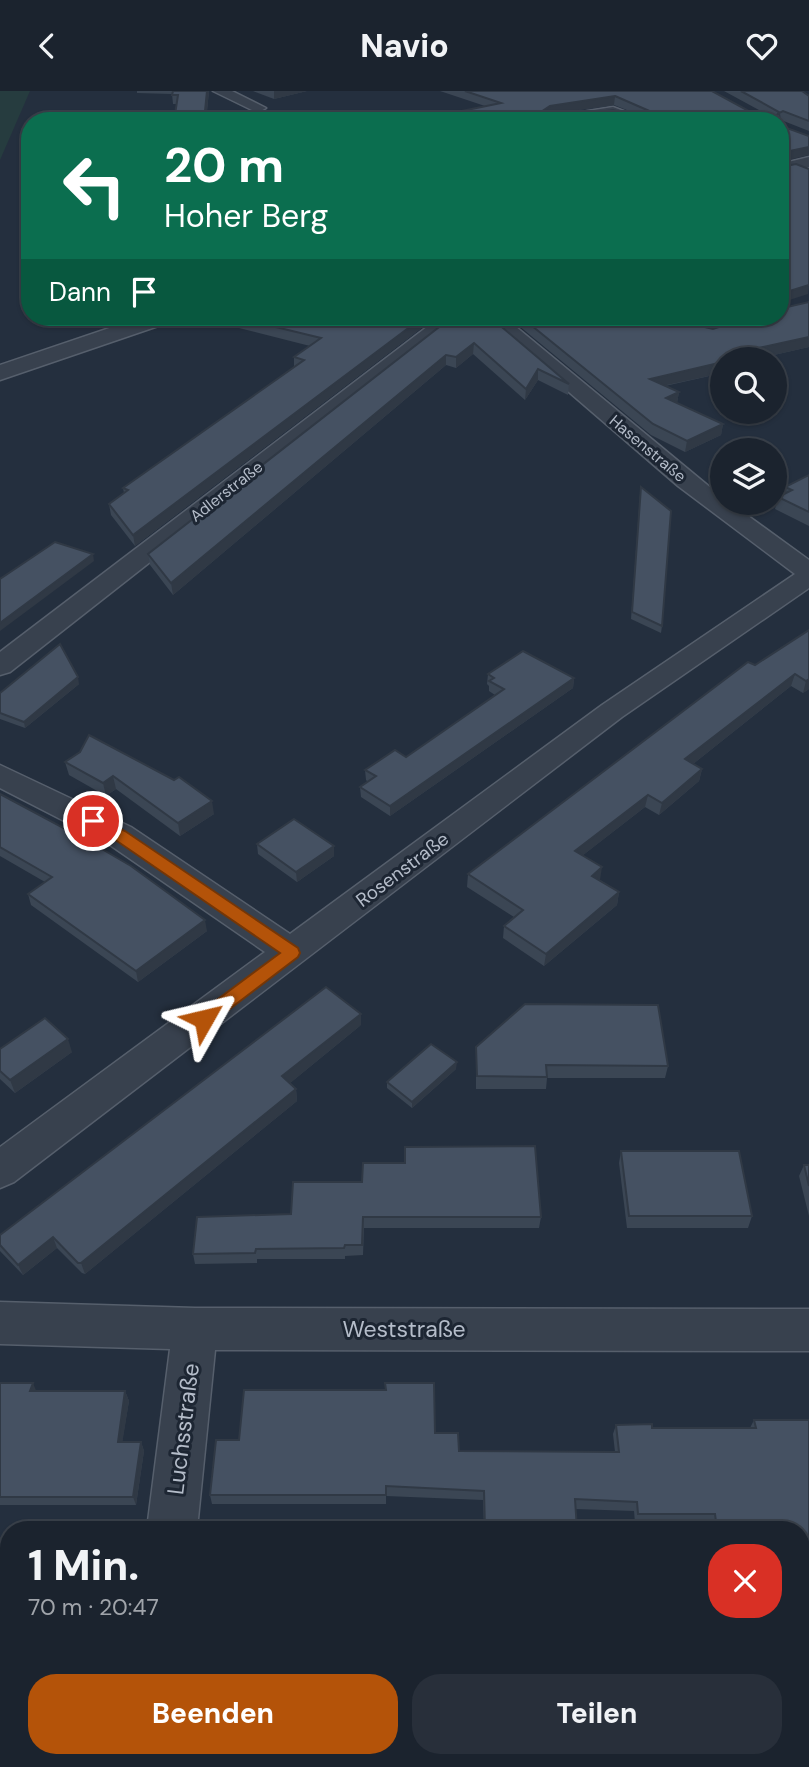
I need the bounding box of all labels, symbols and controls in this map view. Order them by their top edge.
text: Navio [360,25,449,67]
icon: back [28,27,66,65]
icon: heart [743,27,781,65]
text: 20 m [164,133,284,197]
icon: left [49,140,140,231]
text: Hoher Berg [164,195,328,237]
icon: arrive [125,273,163,311]
text: Dann [49,275,111,309]
map controls [710,347,787,515]
button: search [710,347,787,424]
street label: Hasenstraße [605,410,690,487]
button: layers [710,438,787,515]
street label: Adlerstraße [186,456,267,526]
pin [63,791,123,851]
icon: arrive [74,802,112,840]
street label: Rosenstraße [351,826,454,913]
position arrow [167,982,241,1056]
street label: Weststraße [342,1314,466,1344]
street label: Luchsstraße [160,1362,206,1496]
text: 1 Min. [28,1538,139,1593]
button: close [708,1544,782,1618]
text: 70 m · 20:47 [28,1592,159,1622]
button: Beenden [28,1674,398,1754]
button: Teilen [412,1674,782,1754]

